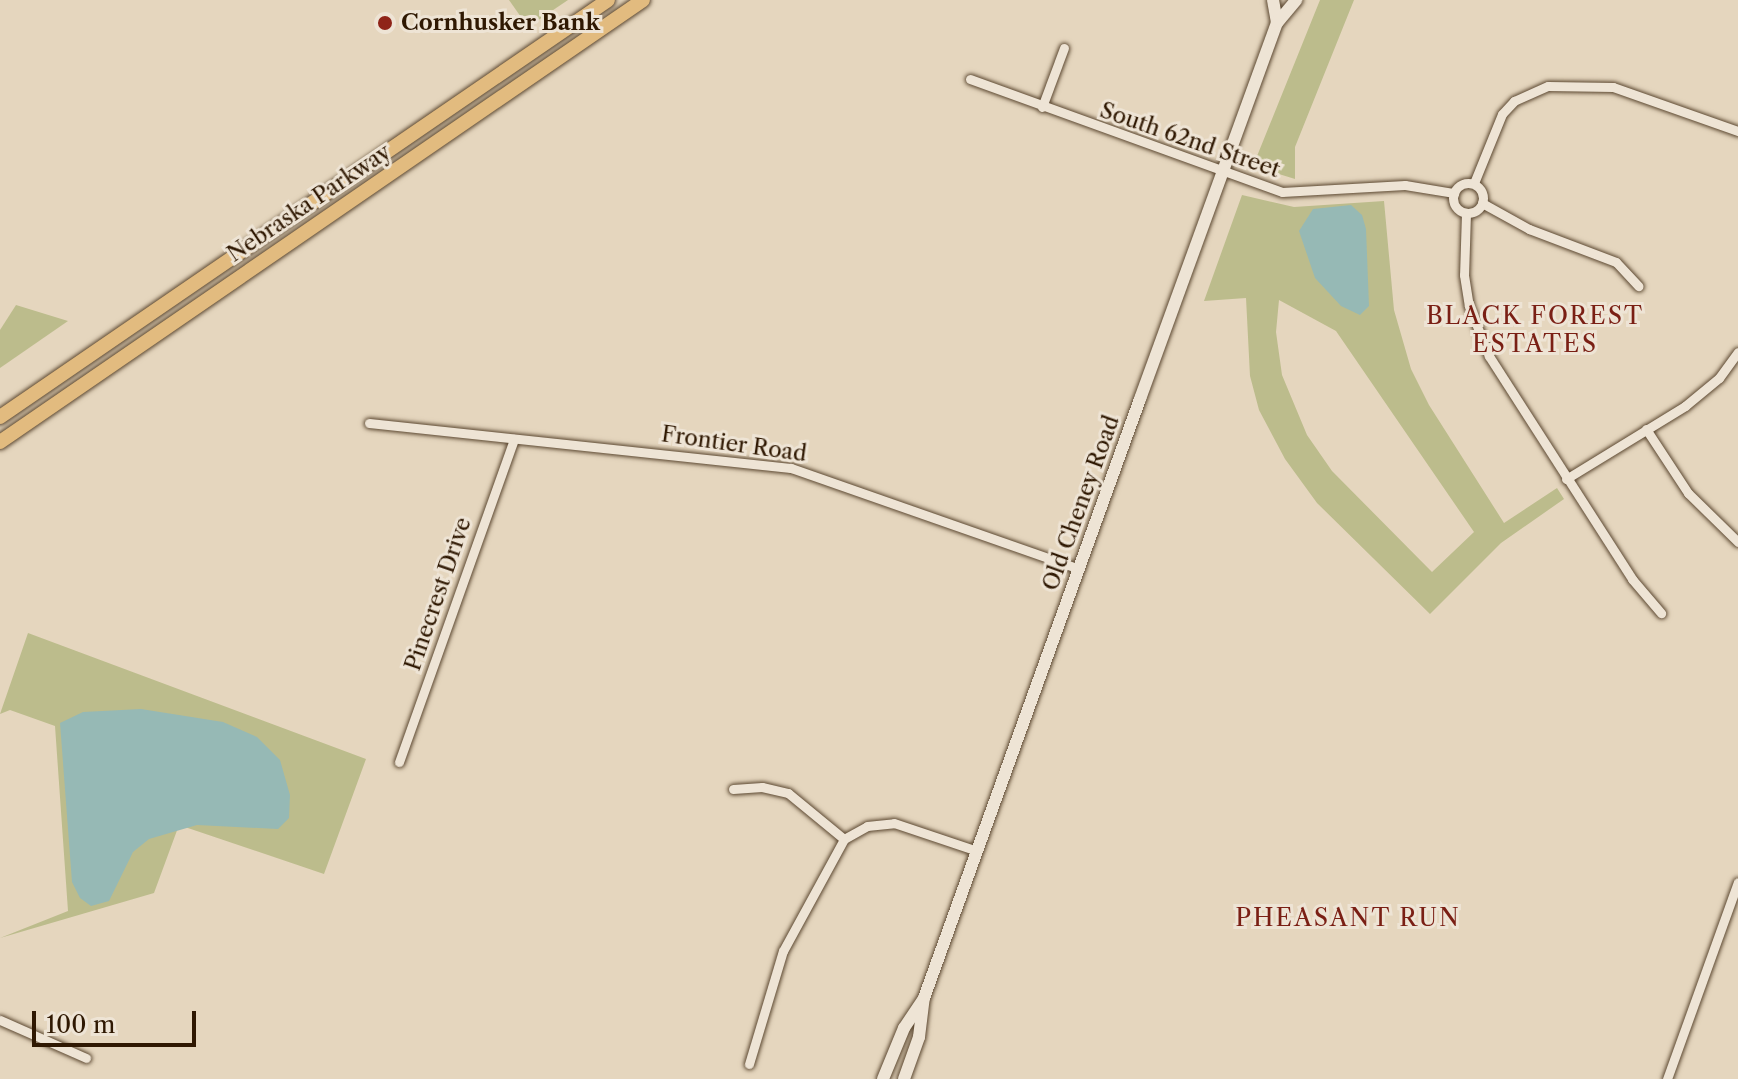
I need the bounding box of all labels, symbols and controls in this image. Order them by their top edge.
place label: Cornhusker Bank [401,10,600,36]
marker: Cornhusker Bank [376,14,394,32]
street label: South 62nd Street [1097,97,1283,183]
street label: Nebraska Parkway [222,139,396,267]
district label: BLACK FOREST ESTATES [1426,302,1644,358]
street label: Old Cheney Road [1037,412,1125,594]
street label: Frontier Road [659,421,809,467]
street label: Pinecrest Drive [399,514,477,674]
district label: PHEASANT RUN [1235,904,1461,932]
scale bar [36,995,200,1045]
text: 100 m [46,1010,115,1039]

